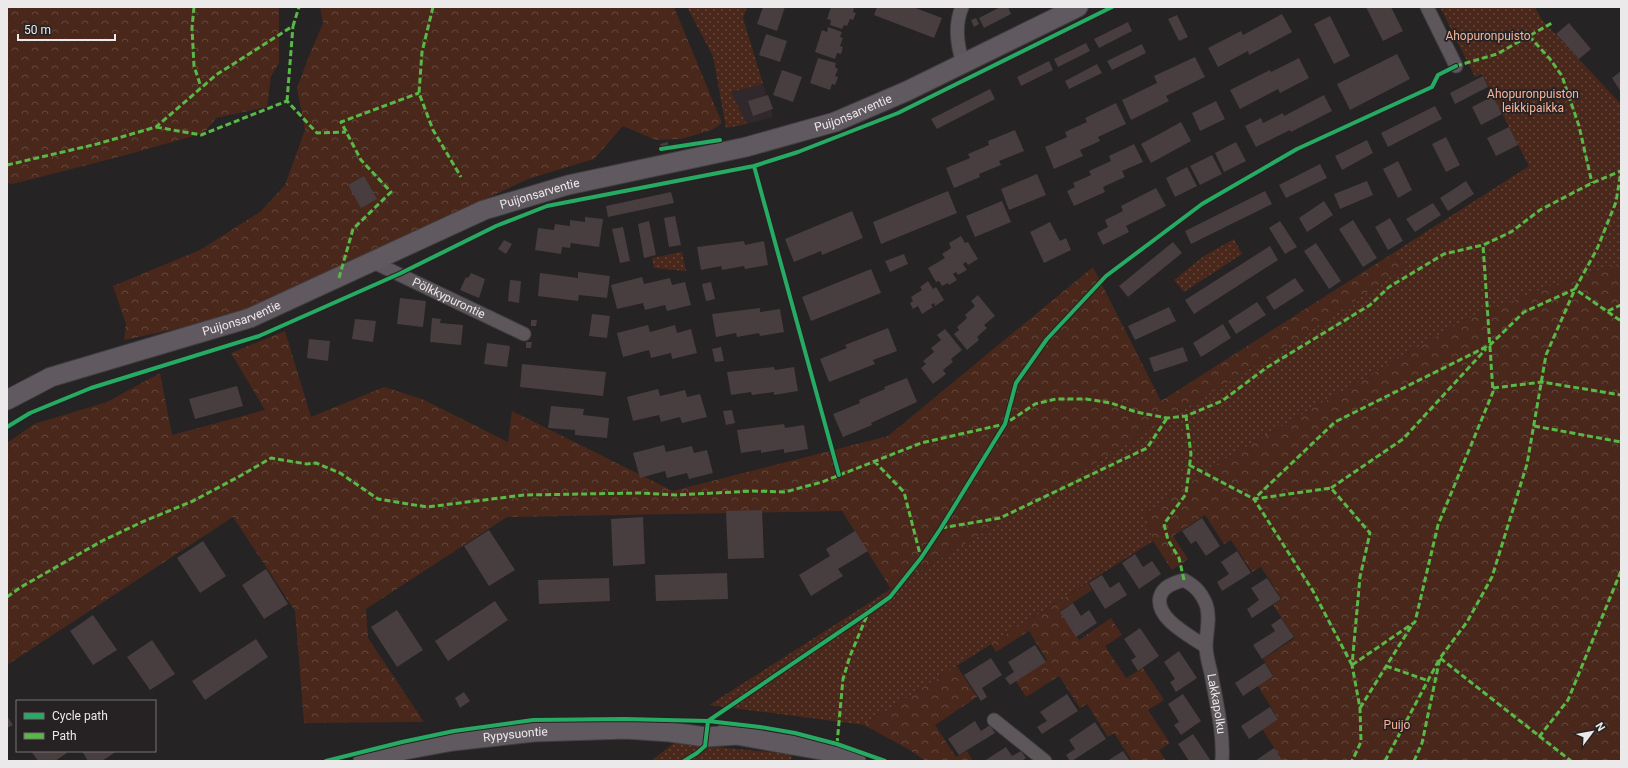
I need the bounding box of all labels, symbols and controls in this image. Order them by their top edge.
scale bar [18,16,115,42]
text: 50 m [24,23,51,37]
park label: Ahopuronpuisto [1445,29,1531,43]
park label: Ahopuronpuiston leikkipaikka [1487,87,1579,115]
street label: Puijonsarventie [813,91,894,134]
street label: Puijonsarventie [498,176,581,212]
street label: Pölkkypurontie [410,275,488,322]
street label: Puijonsarventie [201,298,283,339]
street label: Lakkapolku [1204,673,1228,735]
legend [16,700,156,752]
text: Cycle path [52,709,108,723]
north arrow [1572,712,1612,752]
park label: Puijo [1384,718,1411,732]
text: N [1592,720,1608,734]
street label: Rypysuontie [482,725,548,745]
text: Path [52,729,77,743]

